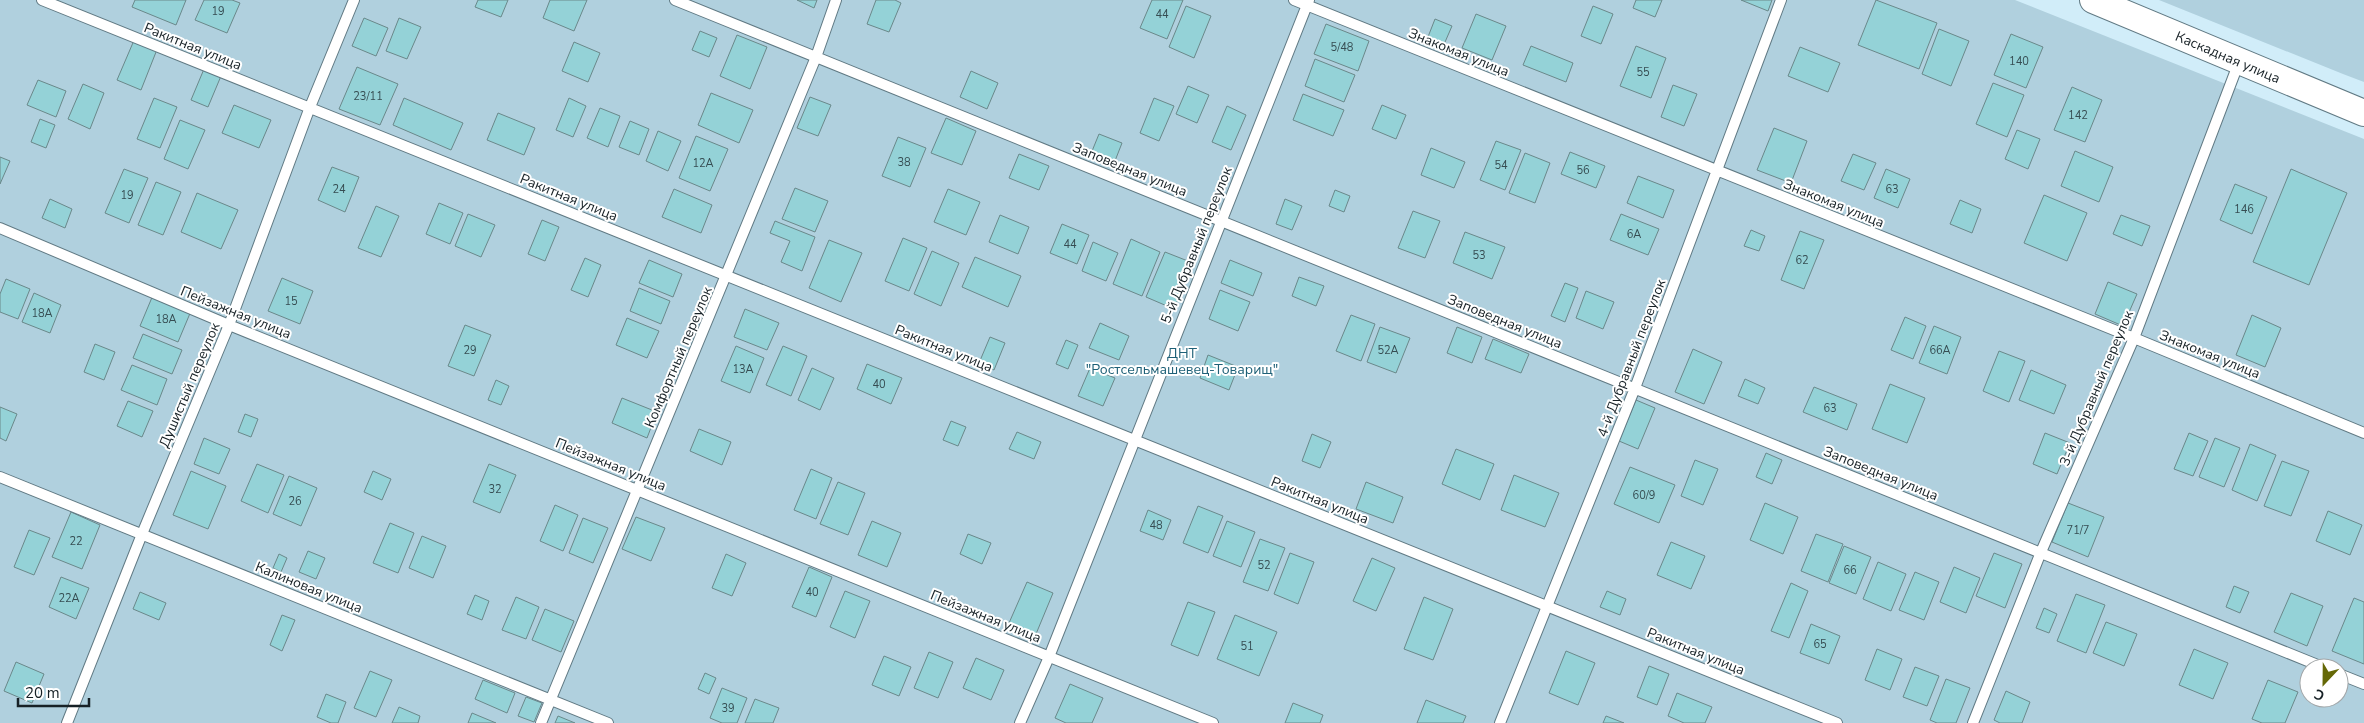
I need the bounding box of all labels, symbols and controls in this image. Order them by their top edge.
house number: 19 [211,4,225,19]
house number: 44 [1155,7,1169,22]
street label: Ракитная улица [141,18,245,75]
street label: Знакомая улица [1406,24,1512,81]
street label: Каскадная улица [2172,27,2283,88]
house number: 5/48 [1331,40,1354,55]
house number: 140 [2009,54,2029,69]
house number: 55 [1636,65,1650,80]
house number: 23/11 [353,89,383,104]
house number: 142 [2068,108,2088,123]
street label: Заповедная улица [1070,138,1190,201]
house number: 38 [897,155,911,170]
house number: 12А [692,156,714,171]
house number: 54 [1494,158,1508,173]
street label: 5-й Дубравный переулок [1156,163,1237,326]
house number: 56 [1576,163,1590,178]
street label: Ракитная улица [517,169,621,226]
street label: Знакомая улица [1781,175,1887,232]
house number: 24 [332,182,346,197]
house number: 63 [1885,182,1899,197]
house number: 19 [120,188,134,203]
house number: 146 [2234,202,2254,217]
house number: 6А [1627,227,1641,242]
house number: 44 [1063,237,1077,252]
house number: 53 [1472,248,1486,263]
house number: 62 [1795,253,1809,268]
street label: 4-й Дубравный переулок [1593,276,1671,440]
street label: Пейзажная улица [178,282,294,343]
street label: Комфортный переулок [640,283,717,431]
street label: Заповедная улица [1445,290,1565,353]
house number: 15 [284,294,298,309]
house number: 18А [31,306,53,321]
street label: 3-й Дубравный переулок [2055,307,2138,469]
house number: 18А [155,312,177,327]
street label: Душистый переулок [155,319,225,451]
street label: Ракитная улица [892,320,996,377]
street label: Знакомая улица [2157,326,2263,383]
house number: 29 [463,343,477,358]
house number: 52А [1377,343,1399,358]
house number: 66А [1929,343,1951,358]
park label: ДНТ "Ростсельмашевец-Товарищ" [1086,344,1278,379]
house number: 13А [732,362,754,377]
house number: 40 [872,377,886,392]
house number: 63 [1823,401,1837,416]
street label: Пейзажная улица [553,434,669,495]
street label: Заповедная улица [1821,442,1941,505]
street label: Ракитная улица [1268,472,1372,529]
house number: 32 [488,482,502,497]
house number: 60/9 [1633,488,1655,503]
house number: 26 [288,494,302,509]
house number: 48 [1149,518,1163,533]
house number: 71/7 [2067,523,2089,538]
house number: 22 [69,534,83,549]
street label: Калиновая улица [252,557,365,618]
house number: 52 [1257,558,1271,573]
house number: 66 [1843,563,1857,578]
house number: 40 [805,585,819,600]
street label: Пейзажная улица [928,586,1044,647]
house number: 22А [58,591,80,606]
street label: Ракитная улица [1644,623,1748,680]
house number: 65 [1813,637,1827,652]
house number: 51 [1240,639,1254,654]
north arrow [2299,658,2349,708]
scale bar [18,676,89,708]
text: 20 m [25,683,60,703]
text: С [2311,684,2327,705]
house number: 39 [721,701,735,716]

